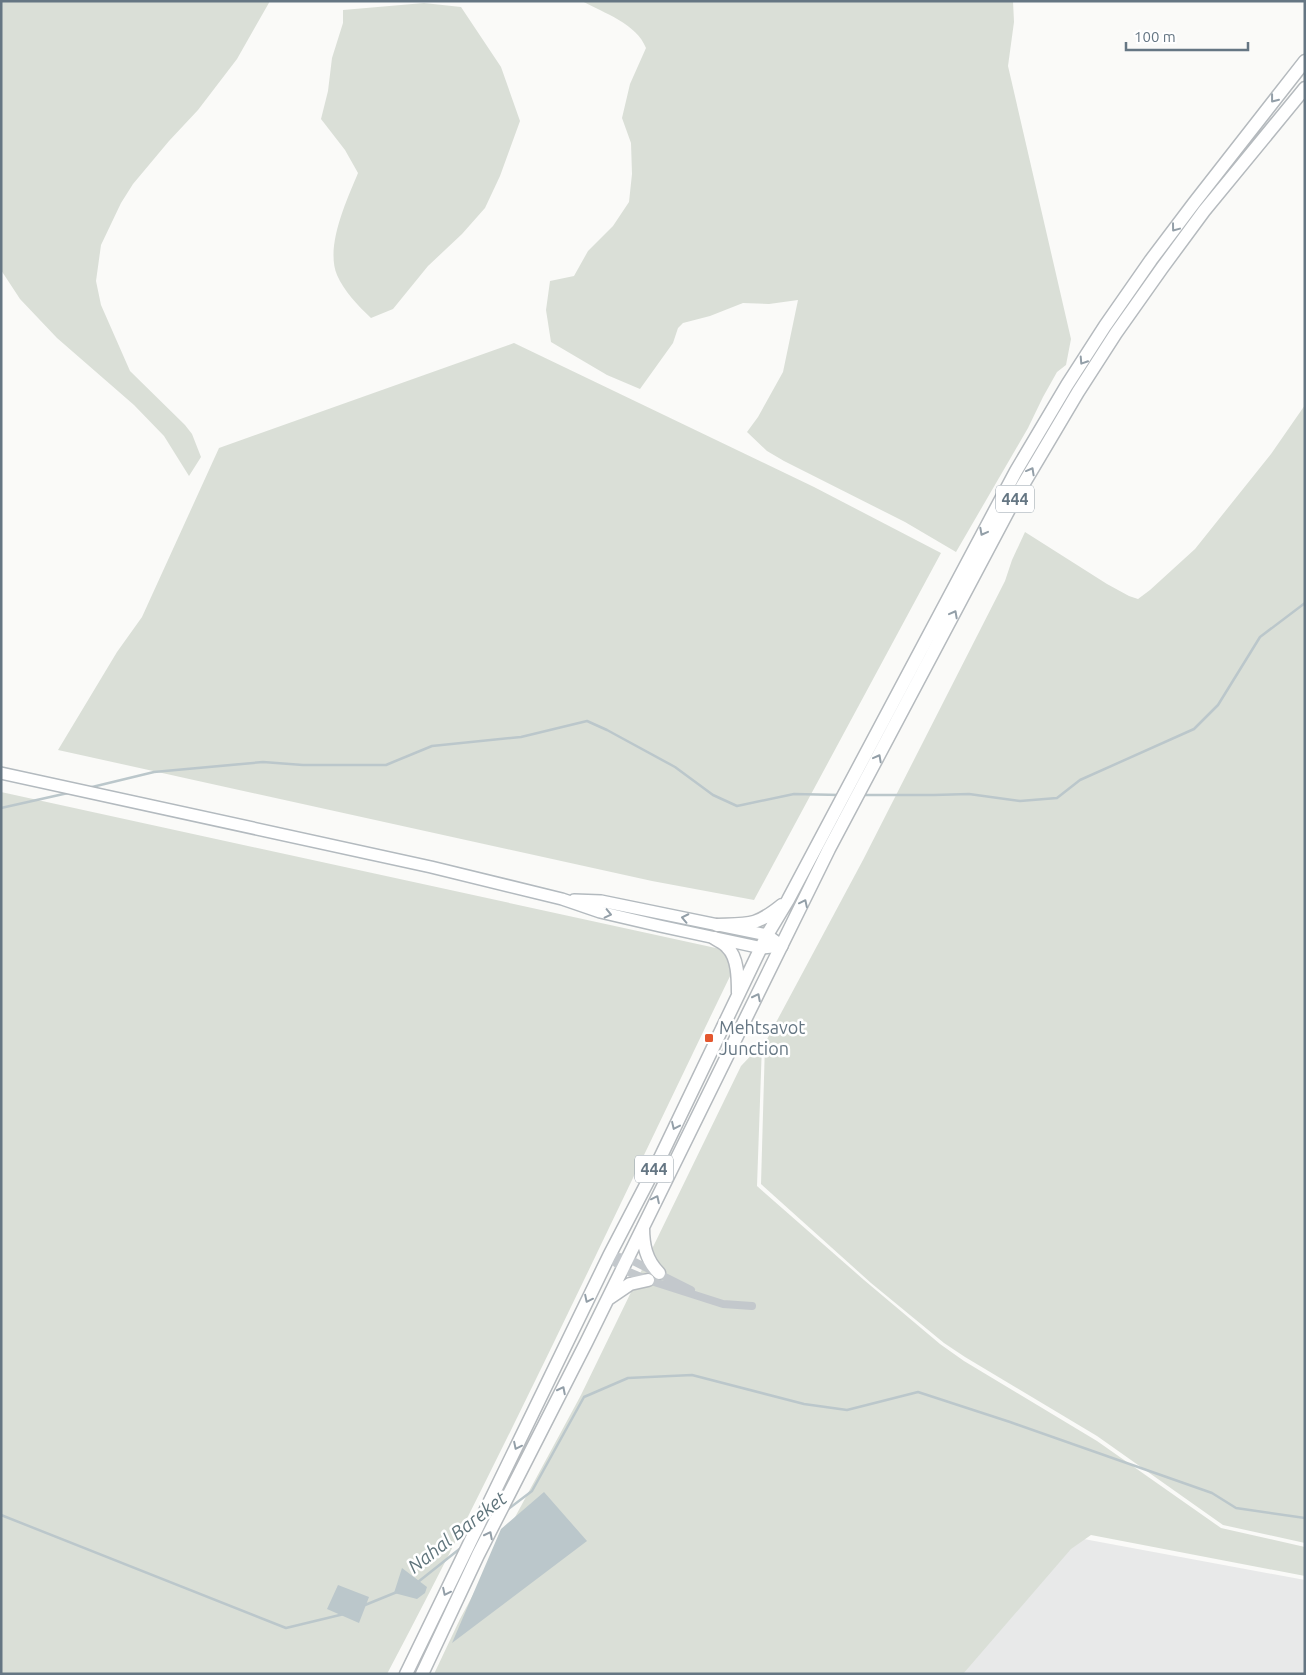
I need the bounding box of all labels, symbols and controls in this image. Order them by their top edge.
scale bar [1126,20,1248,52]
text: 100 m [1134,28,1176,45]
one-way arrow [1272,93,1280,102]
one-way arrow [1173,222,1181,231]
one-way arrow [1080,356,1089,365]
one-way arrow [1024,468,1034,477]
road number: 444 [996,486,1034,512]
one-way arrow [979,526,989,535]
one-way arrow [948,611,958,620]
one-way arrow [872,754,882,763]
one-way arrow [797,899,807,908]
one-way arrow [604,908,613,919]
one-way arrow [681,914,690,924]
one-way arrow [751,993,761,1002]
place label: Mehtsavot Junction [719,1017,805,1058]
marker: Mehtsavot Junction [703,1032,715,1044]
one-way arrow [672,1120,682,1129]
road number: 444 [635,1156,673,1182]
one-way arrow [650,1195,661,1204]
one-way arrow [584,1294,594,1303]
one-way arrow [556,1386,566,1395]
one-way arrow [513,1441,523,1450]
water label: Nahal Bareket [403,1486,511,1577]
one-way arrow [483,1531,493,1540]
one-way arrow [442,1587,452,1596]

